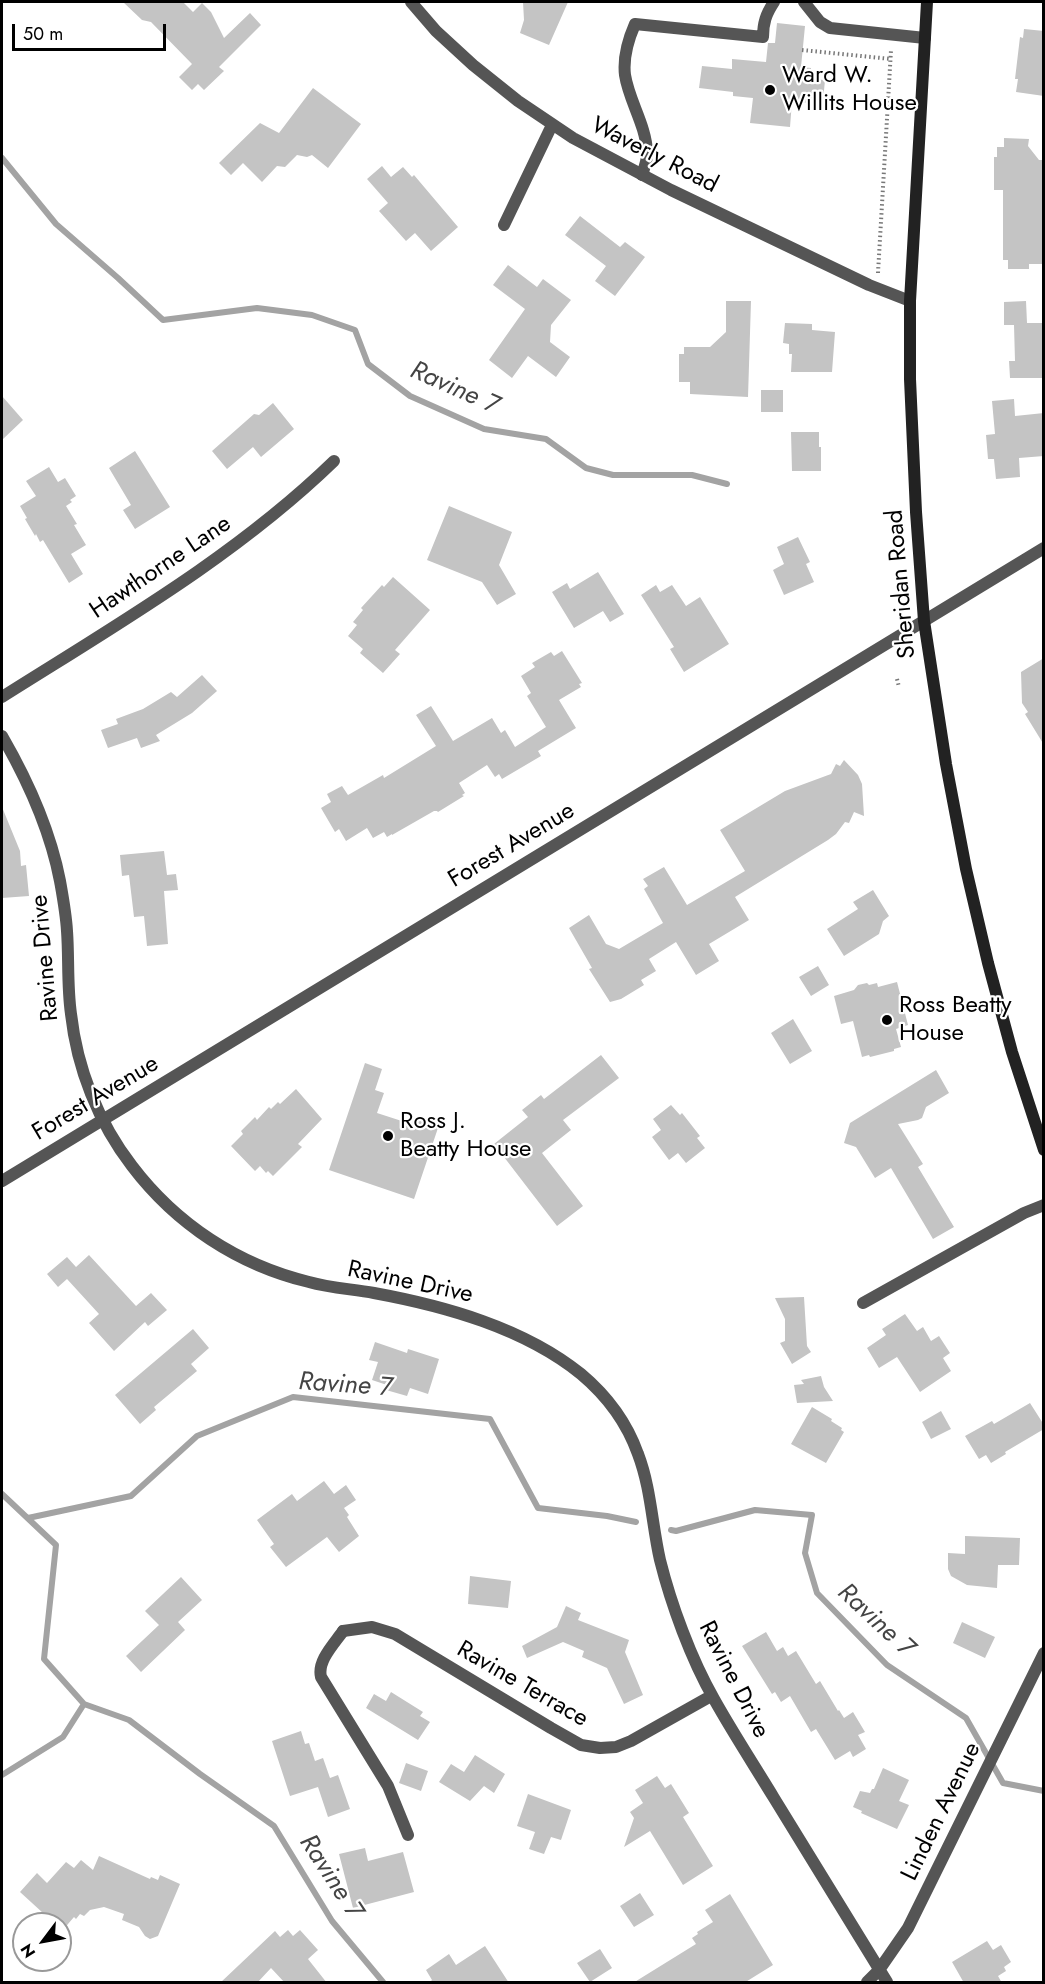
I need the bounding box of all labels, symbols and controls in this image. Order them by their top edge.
scale bar [15,12,170,50]
text: 50 m [23,21,63,47]
place label: Ward W. Willits House [782,62,917,118]
marker: Ward W. Willits House [763,83,777,97]
street label: Waverly Road [586,112,722,200]
water label: Ravine 7 [405,356,503,422]
street label: Sheridan Road [881,508,923,660]
street label: Hawthorne Lane [85,510,237,626]
street label: Forest Avenue [444,797,580,895]
street label: Ravine Drive [26,893,66,1023]
place label: Ross Beatty House [899,992,1011,1048]
marker: Ross Beatty House [880,1013,894,1027]
street label: Forest Avenue [28,1050,164,1148]
place label: Ross J. Beatty House [400,1108,531,1164]
marker: Ross J. Beatty House [381,1129,395,1143]
street label: Ravine Drive [345,1256,475,1310]
water label: Ravine 7 [297,1367,393,1405]
water label: Ravine 7 [830,1578,920,1664]
street label: Ravine Drive [691,1617,775,1743]
street label: Ravine Terrace [451,1636,593,1734]
street label: Linden Avenue [896,1738,988,1886]
water label: Ravine 7 [292,1829,368,1925]
north arrow [12,1912,72,1972]
text: N [15,1939,41,1962]

